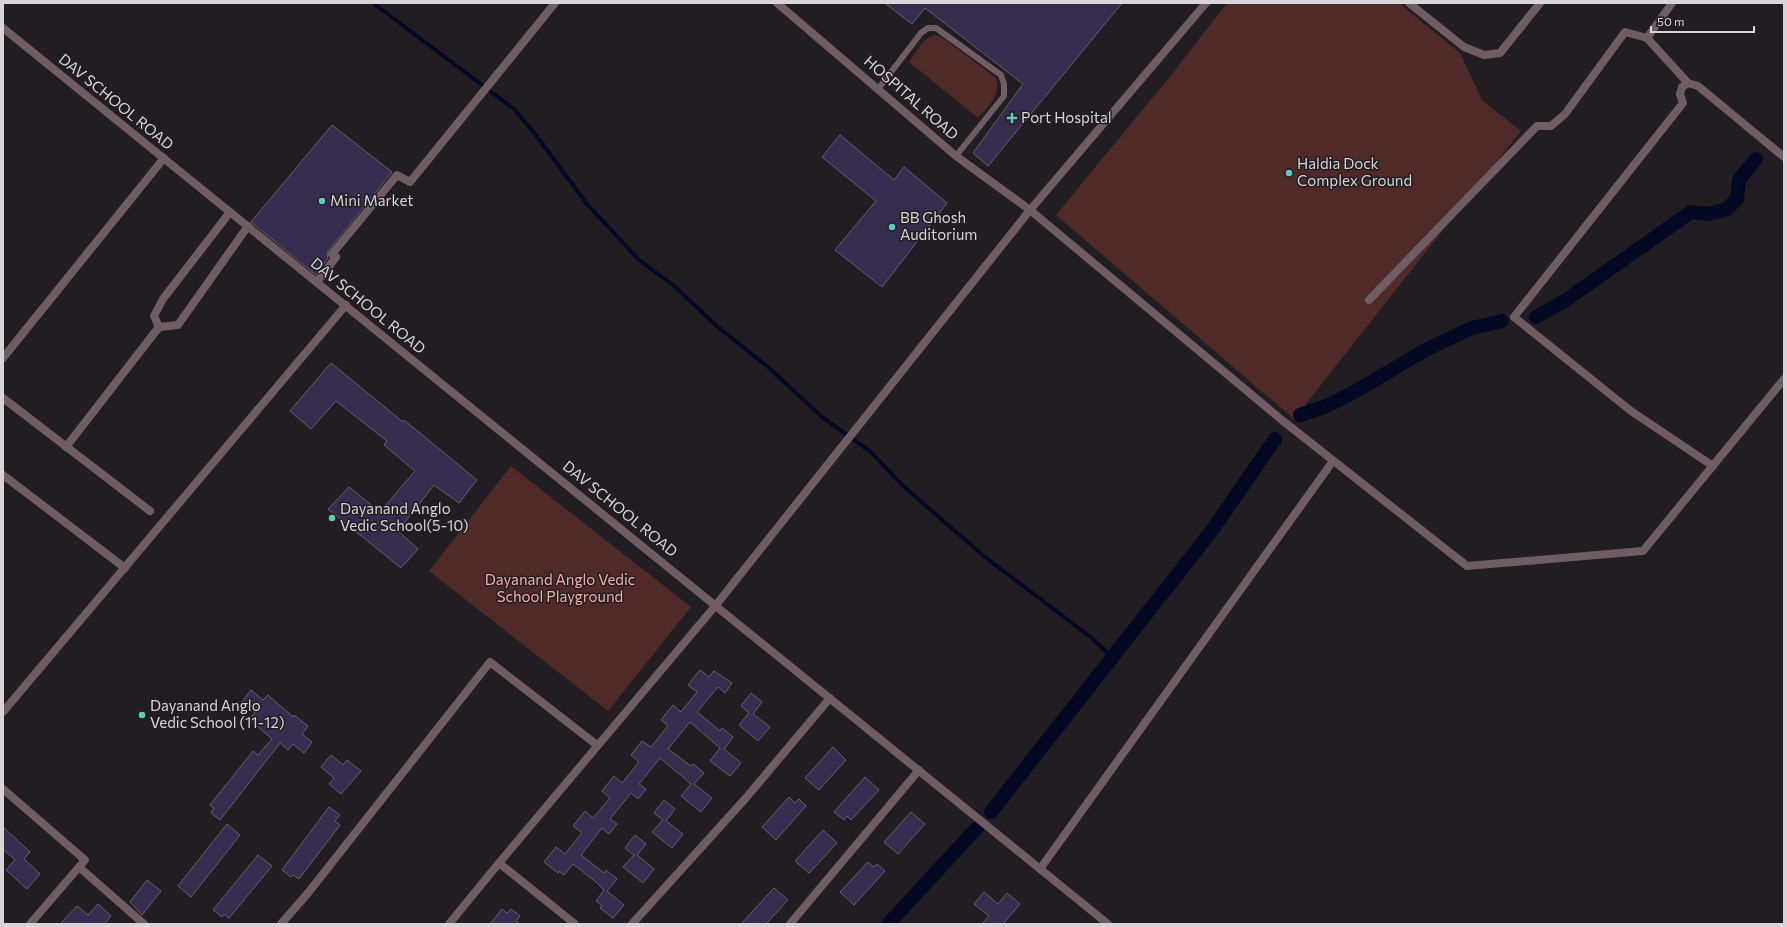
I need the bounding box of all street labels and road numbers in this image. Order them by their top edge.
street label: DAV SCHOOL ROAD [56,49,178,153]
street label: HOSPITAL ROAD [861,51,962,143]
street label: DAV SCHOOL ROAD [308,253,430,357]
street label: DAV SCHOOL ROAD [560,456,682,560]

